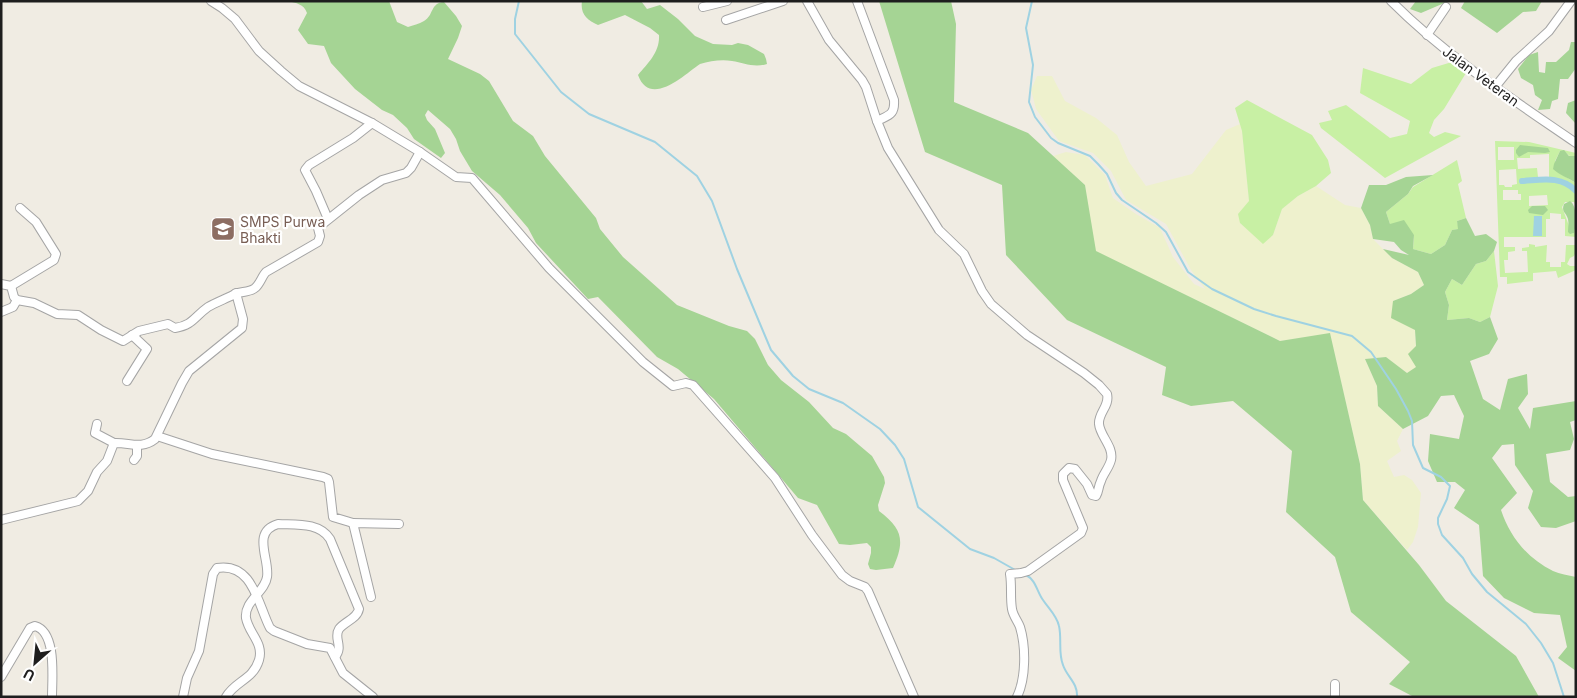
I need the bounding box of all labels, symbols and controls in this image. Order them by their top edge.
street label: Jalan Veteran [1439,43,1523,109]
place label: SMPS Purwa Bhakti [240,213,325,246]
school or university icon: SMPS Purwa Bhakti [210,216,236,242]
north arrow [10,638,60,688]
text: U [20,665,37,685]

